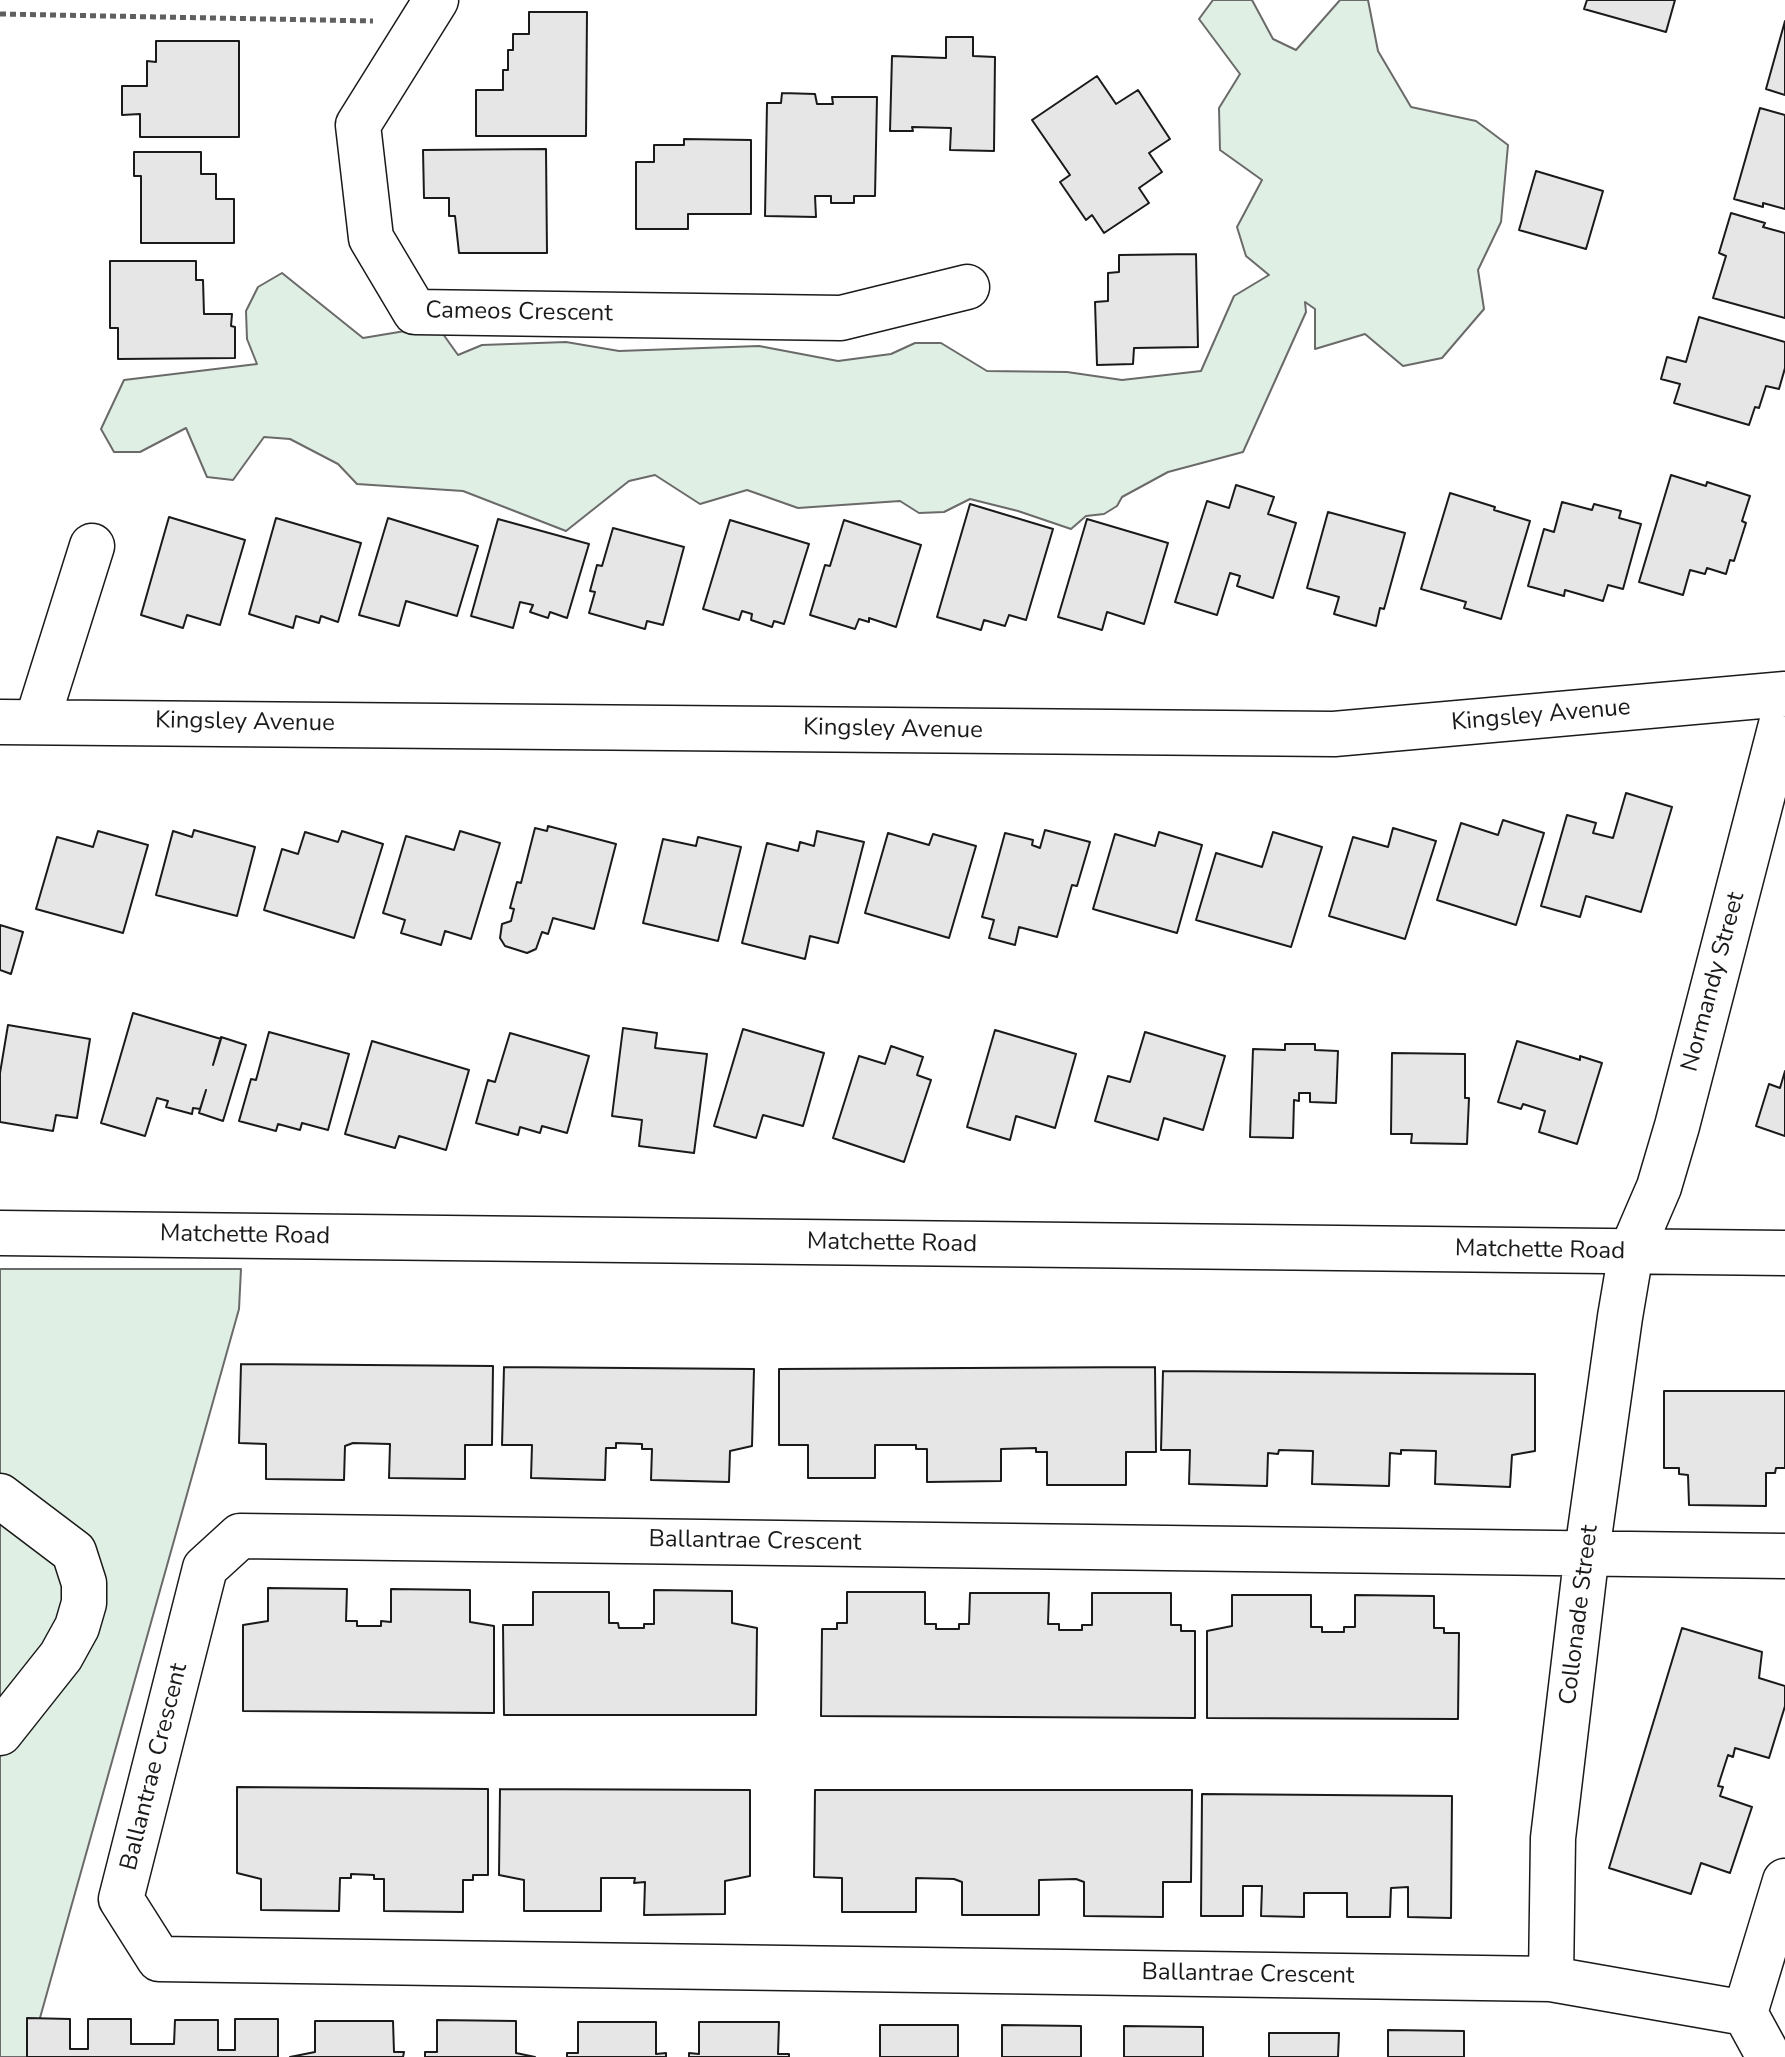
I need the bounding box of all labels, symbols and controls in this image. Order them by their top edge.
street label: Cameos Crescent [425,297,613,329]
street label: Kingsley Avenue [1450,694,1632,738]
street label: Kingsley Avenue [155,707,335,739]
street label: Kingsley Avenue [803,714,983,746]
street label: Normandy Street [1676,889,1752,1075]
street label: Matchette Road [160,1220,330,1252]
street label: Matchette Road [807,1228,977,1260]
street label: Matchette Road [1455,1235,1625,1267]
street label: Collonade Street [1555,1523,1605,1707]
street label: Ballantrae Crescent [648,1526,862,1558]
street label: Ballantrae Crescent [115,1660,195,1874]
street label: Ballantrae Crescent [1141,1959,1355,1991]

